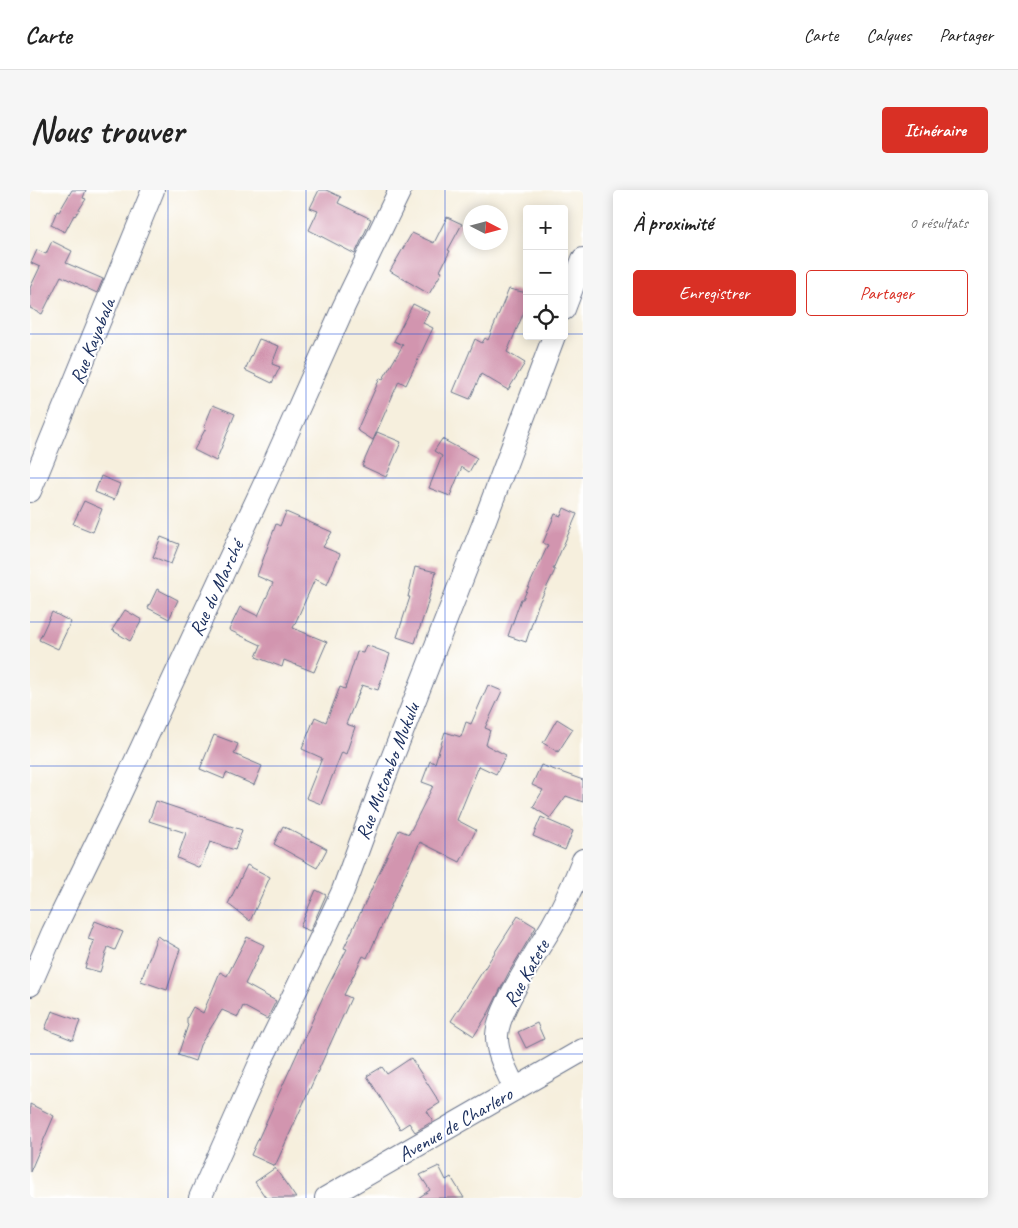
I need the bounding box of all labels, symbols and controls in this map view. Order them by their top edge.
text: Carte [25,20,72,50]
text: Carte [804,24,838,46]
text: Calques [866,24,911,46]
text: Partager [939,24,993,46]
button: Itinéraire [882,107,988,153]
text: Nous trouver [30,108,184,153]
north arrow [463,205,508,250]
map controls [523,205,568,340]
button: + [523,205,568,250]
text: À proximité [633,210,713,236]
text: 0 résultats [909,213,968,233]
button: − [523,250,568,295]
button: Enregistrer [633,270,796,316]
button: Partager [806,270,968,316]
street label: Rue Kayabala [64,293,122,388]
button: locate [523,295,568,340]
street label: Rue du Marché [183,533,251,640]
street label: Rue Mutombo Mukulu [350,698,426,843]
street label: Rue Katete [498,934,556,1011]
street label: Avenue de Charlero [394,1081,518,1167]

